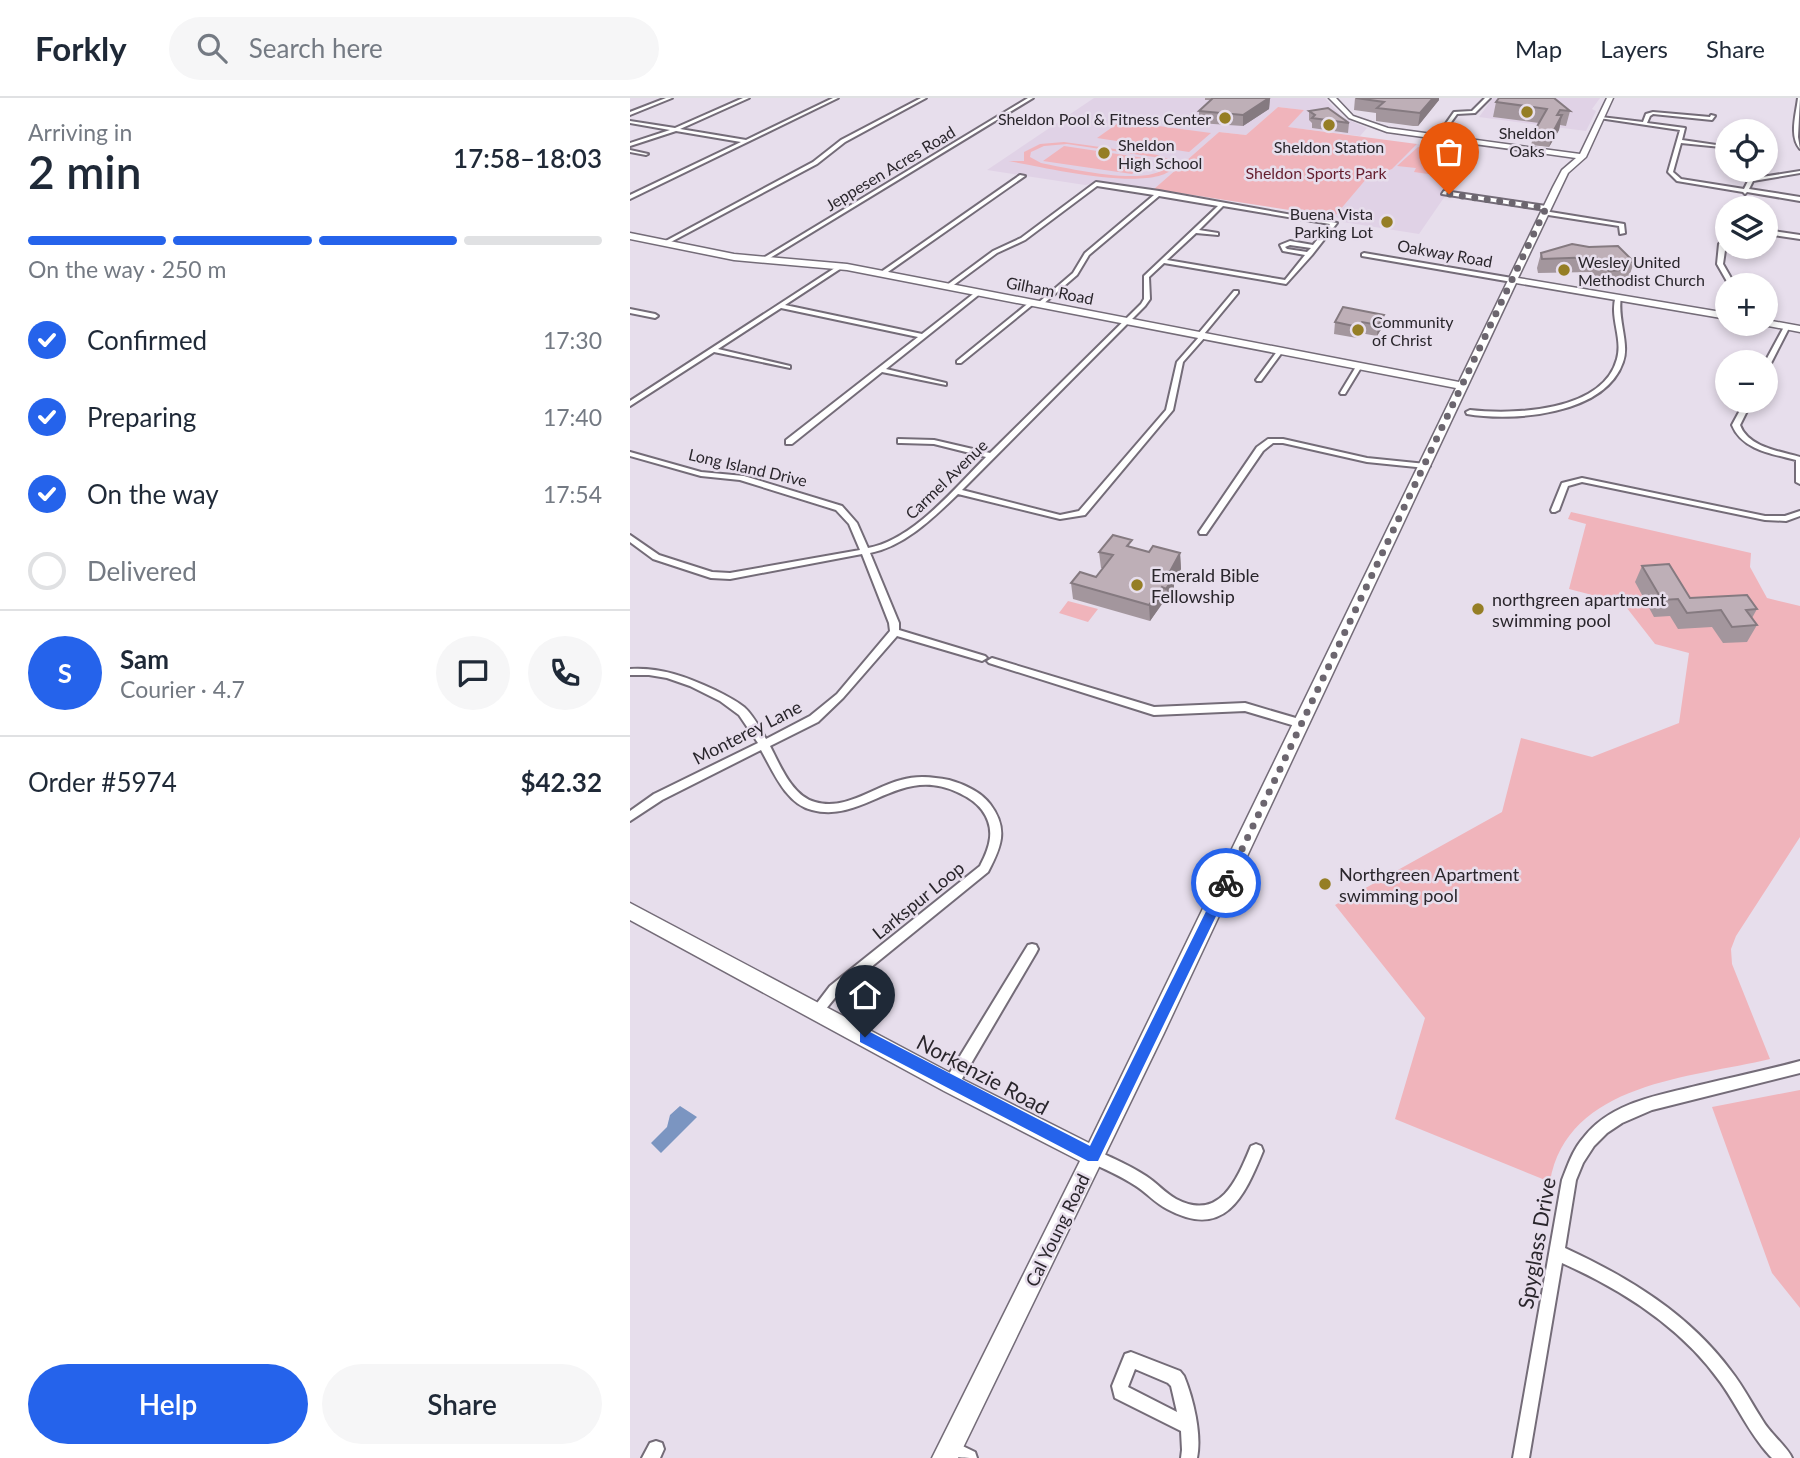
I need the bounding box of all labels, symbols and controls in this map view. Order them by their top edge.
search box [169,17,659,80]
text: Forkly [35,28,127,68]
icon: search [193,29,231,67]
text: Search here [249,32,383,64]
text: Map [1515,34,1562,63]
text: Layers [1600,34,1668,63]
text: Share [1706,34,1765,63]
marker: Sheldon Oaks [1519,104,1535,120]
place label: Sheldon Pool & Fitness Center [998,109,1211,128]
marker: Sheldon Pool & Fitness Center [1217,110,1233,126]
marker: Sheldon Station [1321,117,1337,133]
text: Arriving in [28,118,132,146]
map controls [1715,119,1778,413]
button: locate [1715,119,1778,182]
street label: Jeppesen Acres Road [822,122,958,214]
pin [1419,122,1479,194]
place label: Sheldon Oaks [1499,123,1555,160]
icon: bag [1430,133,1468,171]
place label: Sheldon High School [1118,135,1202,172]
place label: Sheldon Station [1274,137,1384,156]
text: 17:58–18:03 [453,142,602,174]
text: 2 min [28,144,142,199]
marker: Sheldon High School [1096,145,1112,161]
park label: Sheldon Sports Park [1245,163,1387,182]
button: layers [1715,196,1778,259]
place label: Buena Vista Parking Lot [1290,204,1373,241]
marker: Buena Vista Parking Lot [1379,214,1395,230]
street label: Oakway Road [1396,235,1494,271]
place label: Wesley United Methodist Church [1578,252,1705,289]
text: On the way · 250 m [28,255,227,283]
marker: Wesley United Methodist Church [1556,262,1572,278]
street label: Gilham Road [1005,272,1095,308]
button: + [1715,273,1778,336]
place label: Community of Christ [1372,312,1454,349]
icon: check [28,321,66,359]
marker: Community of Christ [1350,322,1366,338]
text: Confirmed [87,324,207,356]
text: 17:30 [543,326,602,354]
button: − [1715,350,1778,413]
icon: check [28,398,66,436]
text: Preparing [87,401,196,433]
text: 17:40 [543,403,602,431]
street label: Carmel Avenue [901,435,991,523]
street label: Long Island Drive [687,444,809,490]
icon: check [28,475,66,513]
text: On the way [87,478,219,510]
text: 17:54 [543,480,602,508]
text: Delivered [87,555,197,587]
place label: Emerald Bible Fellowship [1151,564,1259,607]
marker: Emerald Bible Fellowship [1129,577,1145,593]
place label: northgreen apartment swimming pool [1492,588,1667,631]
marker: northgreen apartment swimming pool [1470,601,1486,617]
button: chat [436,636,510,710]
button: phone [528,636,602,710]
text: Sam [120,643,169,675]
text: S [58,657,72,689]
text: Courier · 4.7 [120,675,245,703]
street label: Monterey Lane [689,695,805,769]
text: Order #5974 [28,766,177,798]
text: $42.32 [520,766,602,798]
courier [1191,848,1261,918]
street label: Larkspur Loop [868,856,968,944]
place label: Northgreen Apartment swimming pool [1339,863,1520,906]
icon: bike [1207,864,1245,902]
marker: Northgreen Apartment swimming pool [1317,876,1333,892]
pin [835,965,895,1037]
icon: home [846,976,884,1014]
street label: Norkenzie Road [913,1029,1053,1119]
street label: Cal Young Road [1020,1170,1094,1290]
street label: Spyglass Drive [1512,1175,1560,1311]
button: Help [28,1364,308,1444]
button: Share [322,1364,602,1444]

